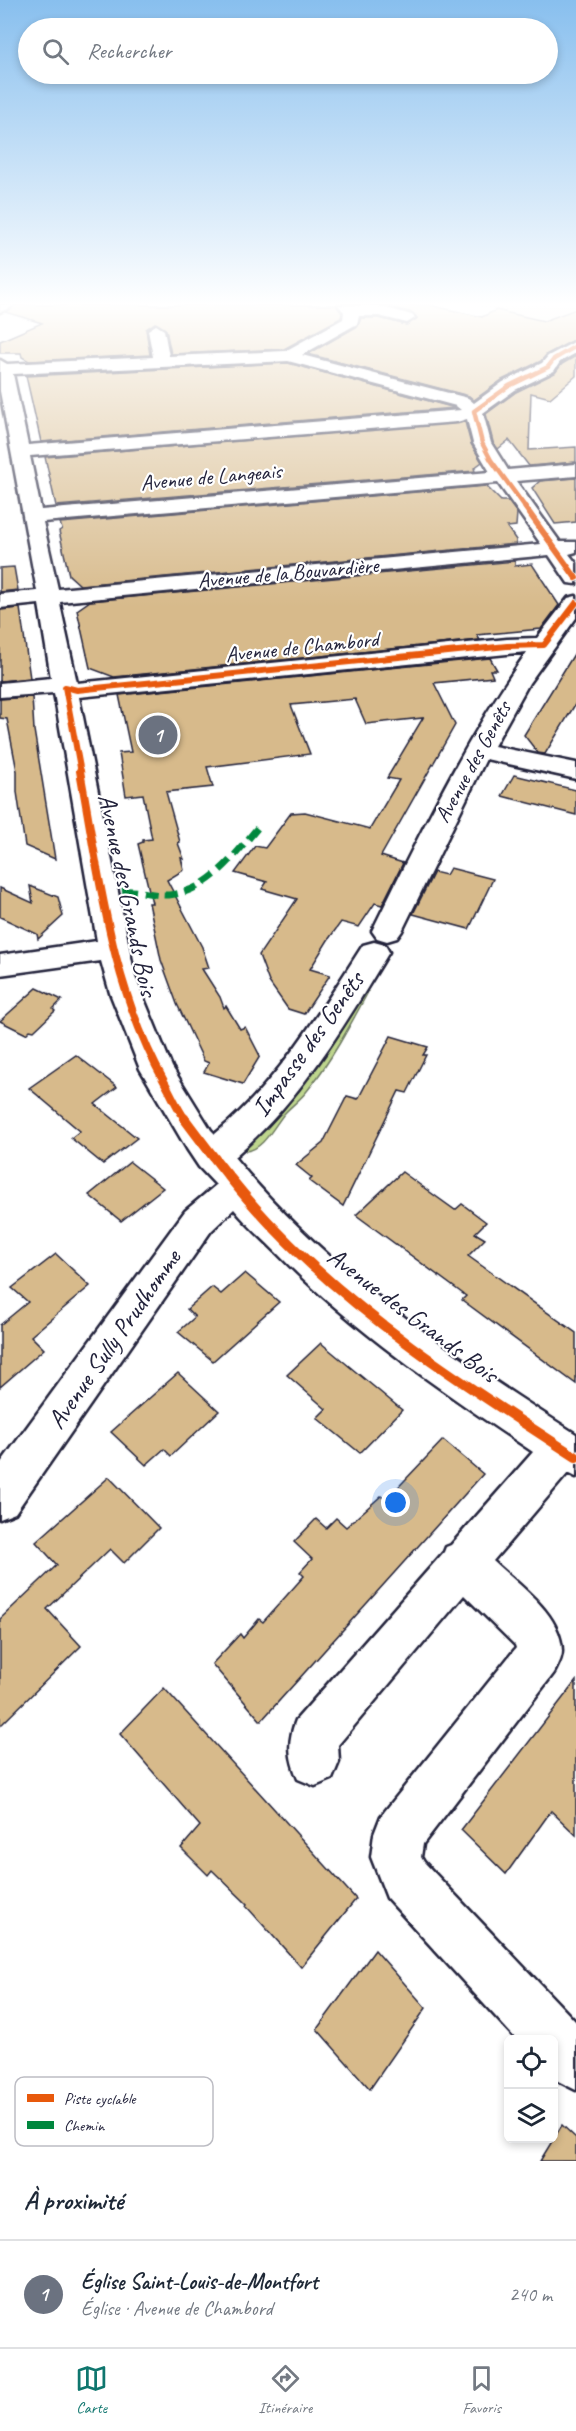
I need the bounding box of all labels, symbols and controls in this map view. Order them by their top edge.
search box [18,18,558,84]
icon: search [39,35,72,68]
text: Rechercher [87,37,171,65]
street label: Avenue de Langeais [139,457,285,497]
street label: Avenue de la Bouvardière [197,551,381,595]
street label: Avenue de Chambord [224,625,383,669]
street label: Avenue des Genêts [428,695,519,827]
pin: 1 [138,712,178,758]
street label: Avenue des Grands Bois [90,791,166,1001]
street label: Impasse des Genêts [244,963,373,1123]
street label: Avenue des Grands Bois [321,1240,507,1391]
street label: Avenue Sully Prudhomme [40,1242,189,1435]
your location [381,1488,410,1517]
map controls [504,2035,558,2143]
button: locate [504,2035,558,2089]
legend [15,2077,213,2146]
text: Piste cyclable [64,2089,137,2109]
button: layers [504,2089,558,2143]
text: Chemin [64,2116,105,2136]
text: À proximité [24,2184,123,2217]
text: Église Saint-Louis-de-Montfort [81,2268,318,2296]
text: 1 [39,2282,48,2307]
text: 240 m [509,2282,552,2307]
text: Église · Avenue de Chambord [81,2296,273,2321]
tab: Carte [75,2362,108,2418]
tab: Itinéraire [258,2362,312,2418]
tab: Favoris [462,2362,501,2418]

